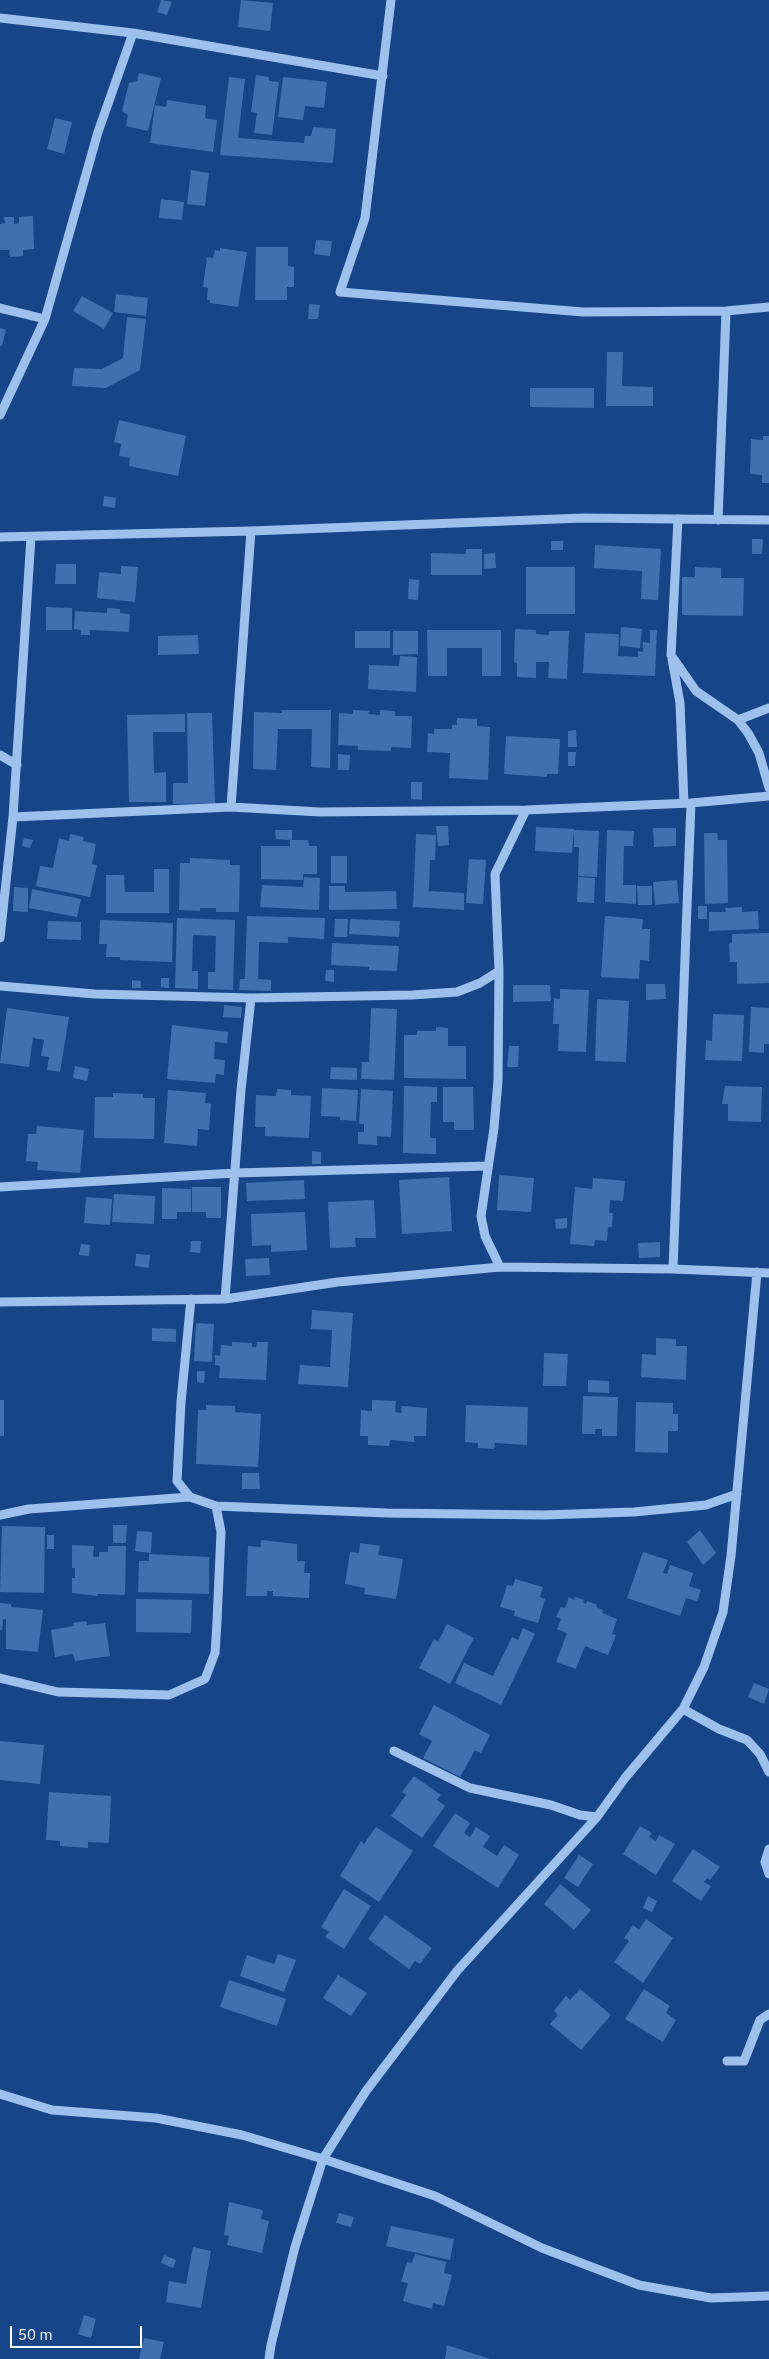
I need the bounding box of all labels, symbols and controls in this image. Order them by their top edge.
scale bar [12,2316,145,2348]
text: 50 m [18,2325,53,2344]

